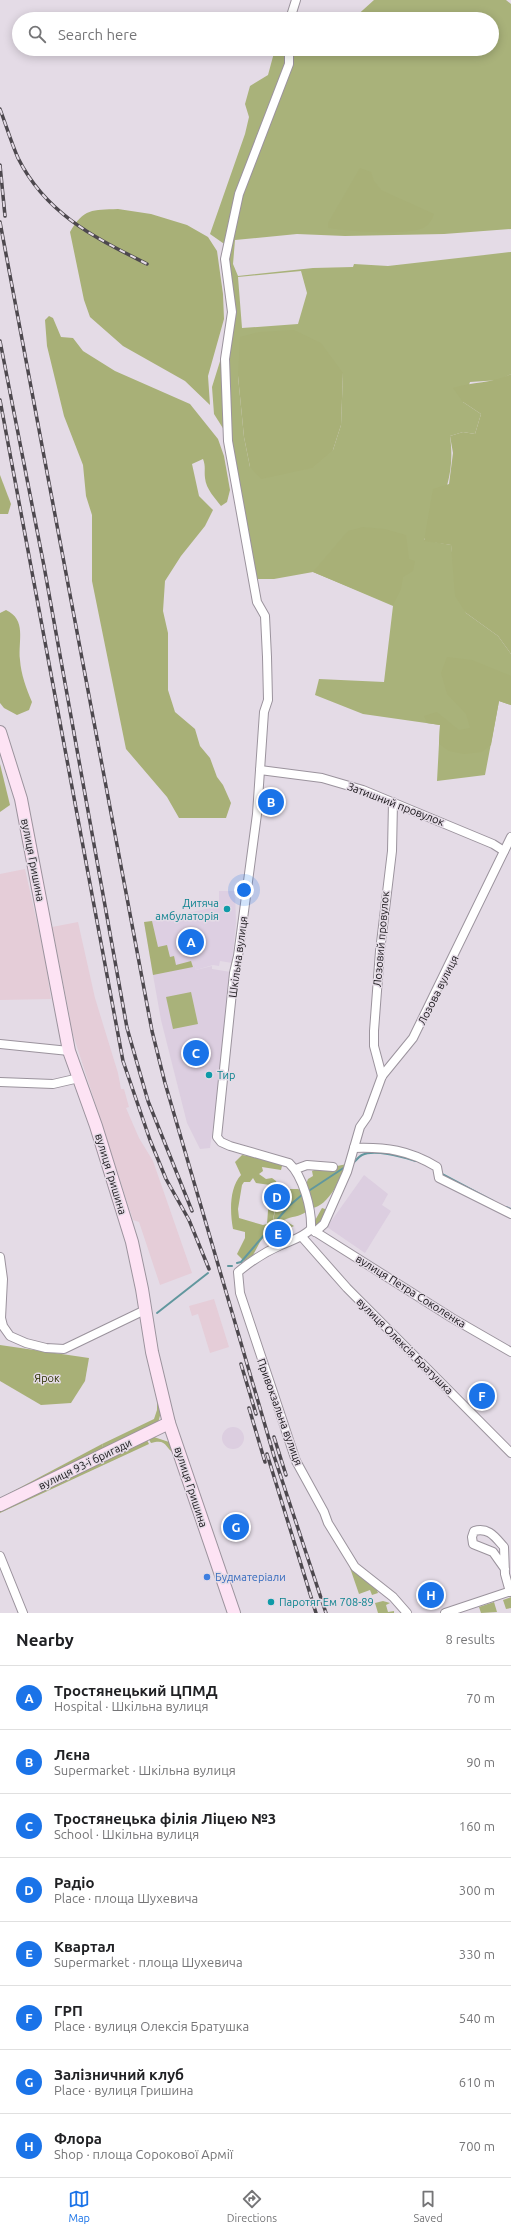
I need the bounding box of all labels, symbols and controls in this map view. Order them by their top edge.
search box [12,12,499,56]
icon: search [26,23,48,45]
text: Search here [58,26,137,43]
street label: Затишний провулок [346,780,447,828]
pin: B [258,787,284,817]
street label: вулиця Гришина [19,818,47,902]
your location [234,880,254,900]
street label: Лозовий провулок [371,890,391,987]
place label: Дитяча амбулаторія [155,897,219,922]
marker: Дитяча амбулаторія [222,904,232,914]
street label: Шкільна вулиця [226,915,250,999]
pin: A [178,927,204,957]
street label: Лозова вулиця [415,953,461,1027]
pin: C [183,1038,209,1068]
place label: Тир [217,1069,235,1081]
marker: Тир [204,1070,214,1080]
street label: вулиця Гришина [93,1132,129,1216]
pin: D [264,1182,290,1212]
pin: E [265,1219,291,1249]
street label: вулиця Петра Соколенка [354,1252,468,1330]
street label: вулиця Олексія Братушка [354,1295,456,1397]
street label: Привокзальна вулиця [255,1357,305,1467]
park label: Ярок [34,1372,60,1384]
pin: F [469,1381,495,1411]
street label: вулиця 93-ї бригади [36,1436,134,1492]
street label: вулиця Гришина [172,1445,210,1529]
pin: G [223,1512,249,1542]
place label: Будматеріали [215,1571,286,1583]
marker: Будматеріали [202,1572,212,1582]
pin: H [418,1580,444,1610]
place label: Паротяг Ем 708-89 [279,1596,374,1608]
marker: Паротяг Ем 708-89 [266,1597,276,1607]
text: Nearby [16,1630,74,1649]
text: 8 results [445,1632,495,1646]
text: Тростянецький ЦПМД [54,1682,218,1699]
text: A [24,1691,34,1705]
text: 70 m [466,1691,495,1705]
text: Hospital · Шкільна вулиця [54,1699,209,1713]
text: Лєна [54,1746,90,1763]
text: B [25,1755,33,1769]
text: 90 m [466,1755,495,1769]
text: Supermarket · Шкільна вулиця [54,1763,236,1777]
text: Тростянецька філія Ліцею №3 [54,1810,276,1827]
text: C [25,1819,33,1833]
text: 160 m [459,1819,495,1833]
text: School · Шкільна вулиця [54,1827,199,1841]
text: Радіо [54,1874,94,1891]
text: D [24,1883,34,1897]
text: 300 m [459,1883,495,1897]
text: Place · площа Шухевича [54,1891,198,1905]
text: Квартал [54,1938,115,1955]
text: E [25,1947,33,1961]
text: 330 m [459,1947,495,1961]
text: Supermarket · площа Шухевича [54,1955,243,1969]
text: ГРП [54,2002,83,2019]
text: F [25,2011,33,2025]
text: 540 m [459,2011,495,2025]
text: Place · вулиця Олексія Братушка [54,2019,249,2033]
text: Залізничний клуб [54,2066,184,2083]
text: G [25,2075,34,2089]
text: 610 m [459,2075,495,2089]
text: Place · вулиця Гришина [54,2083,194,2097]
text: Флора [54,2130,102,2147]
text: H [24,2139,34,2153]
text: 700 m [459,2139,495,2153]
text: Shop · площа Сорокової Армії [54,2147,233,2161]
tab: Map [68,2188,90,2224]
tab: Directions [227,2188,277,2224]
tab: Saved [413,2188,443,2224]

